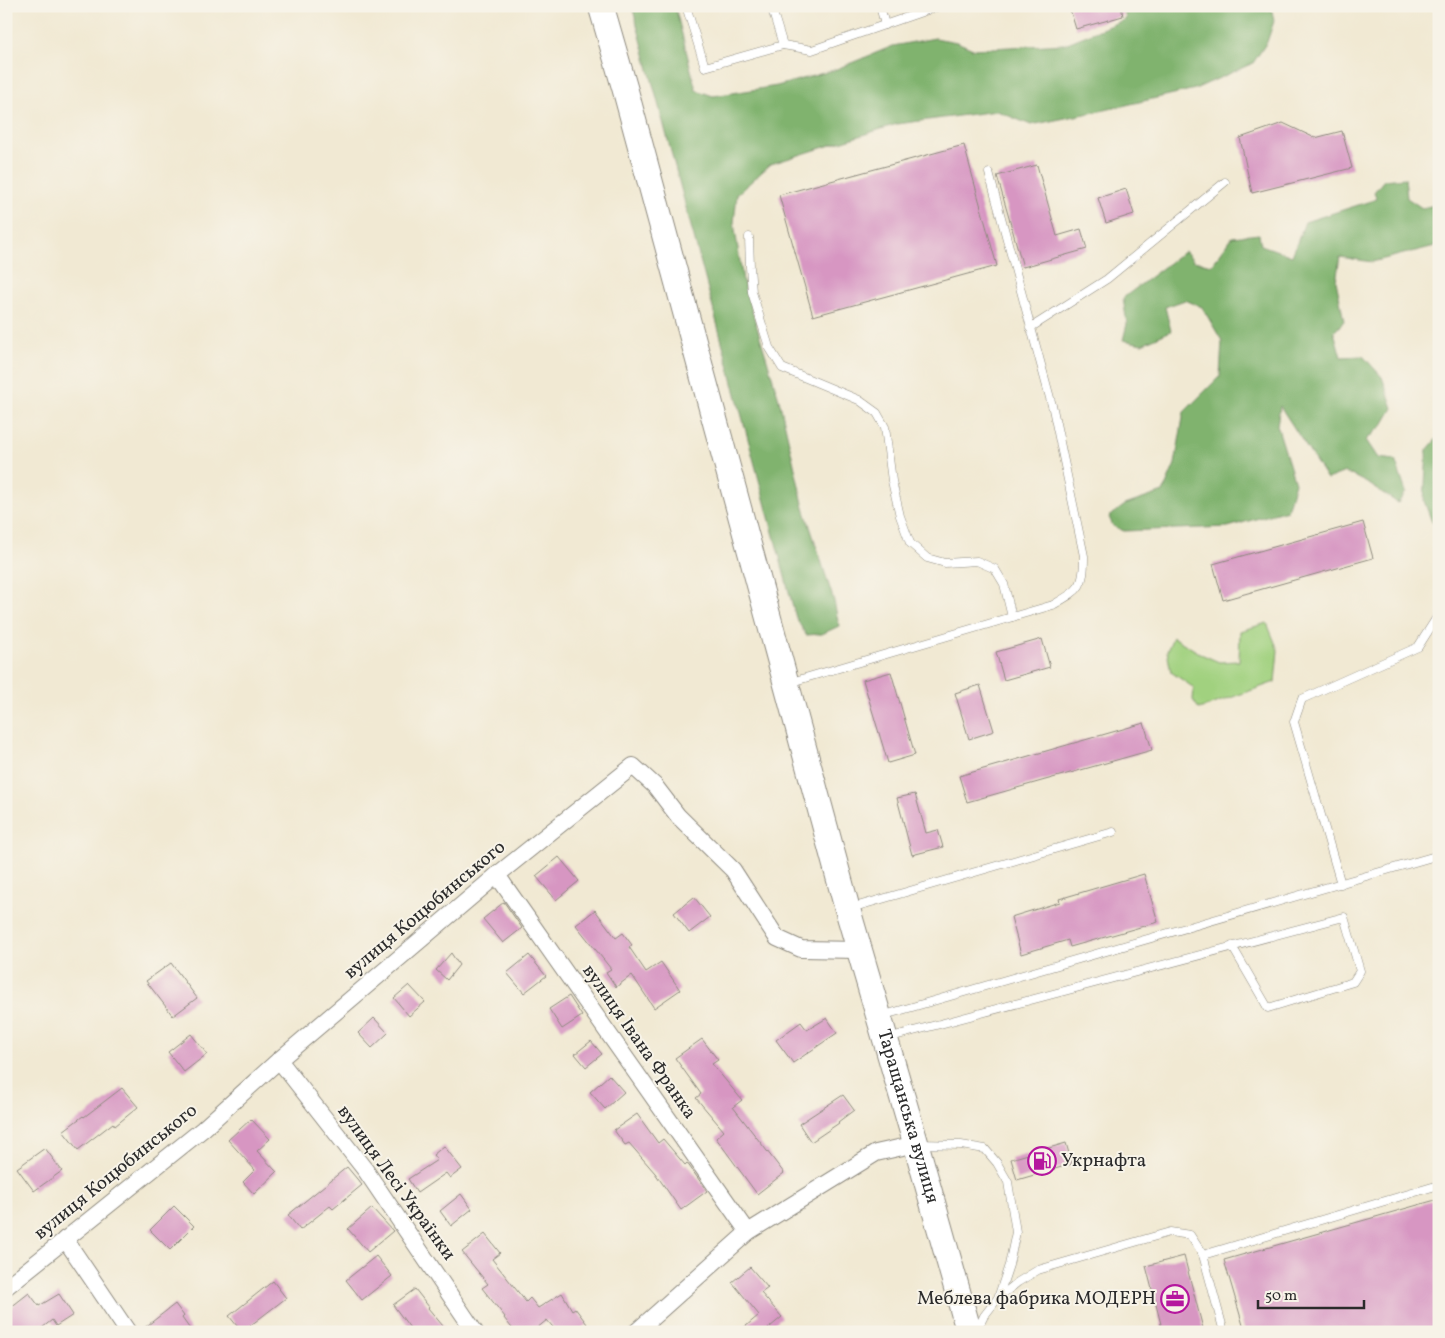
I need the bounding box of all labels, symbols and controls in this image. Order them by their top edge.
street label: вулиця Коцюбинського [339,835,511,985]
street label: вулиця Івана Франка [576,959,702,1125]
street label: Таращанська вулиця [870,1026,945,1207]
street label: вулиця Коцюбинського [29,1098,203,1246]
street label: вулиця Лесі Українки [331,1100,461,1266]
fuel station icon: Укрнафта [1027,1146,1057,1176]
place label: Укрнафта [1061,1148,1146,1174]
scale bar [1258,1278,1364,1310]
office icon: Меблева фабрика МОДЕРН [1160,1284,1190,1314]
place label: Меблева фабрика МОДЕРН [917,1286,1156,1312]
text: 50 m [1265,1286,1297,1307]

